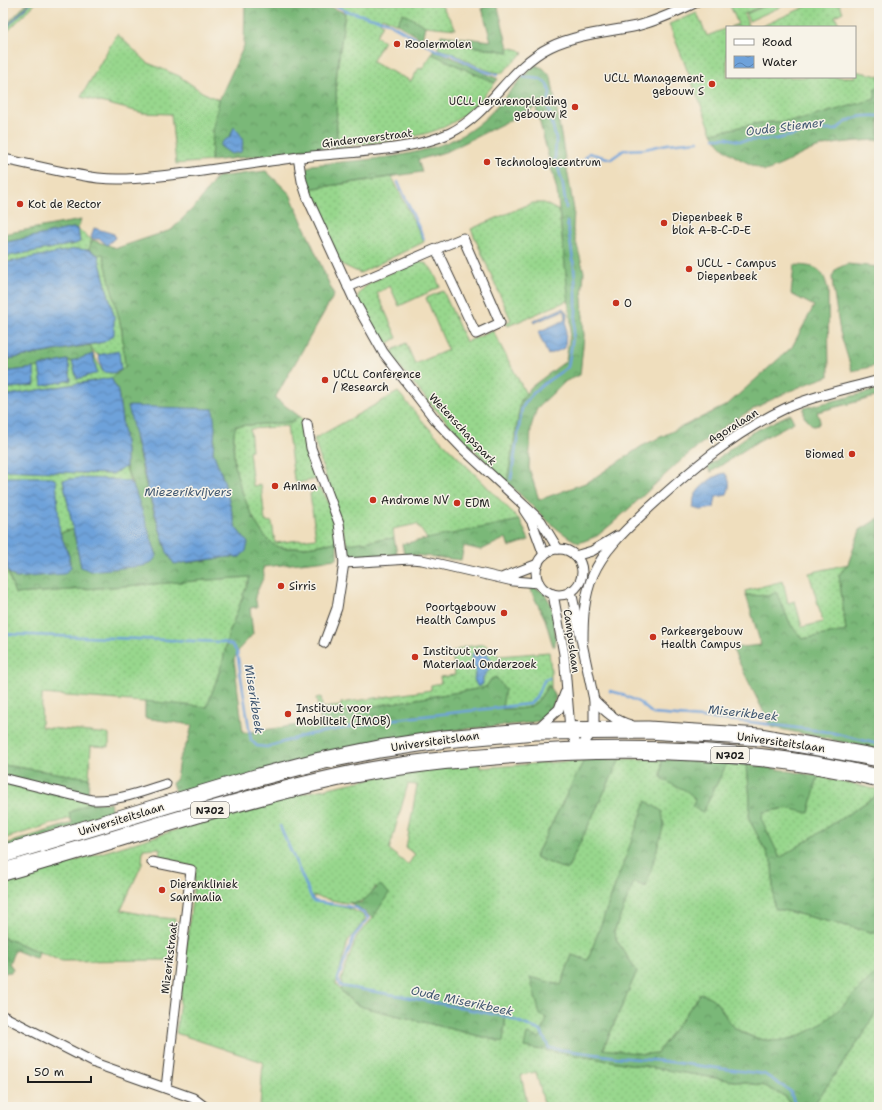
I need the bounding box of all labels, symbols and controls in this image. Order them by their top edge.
legend [726,26,856,78]
text: Road [762,34,793,50]
place label: Rooiermolen [405,37,472,52]
marker: Rooiermolen [392,39,402,49]
text: Water [762,54,798,70]
place label: UCLL Management gebouw S [604,71,704,99]
marker: UCLL Management gebouw S [707,79,717,89]
place label: UCLL Lerarenopleiding gebouw R [449,94,567,122]
marker: UCLL Lerarenopleiding gebouw R [570,102,580,112]
water label: Oude Stiemer [745,114,825,140]
street label: Ginderoverstraat [321,125,413,151]
place label: Technologiecentrum [495,155,601,170]
marker: Technologiecentrum [482,157,492,167]
place label: Kot de Rector [28,197,102,212]
marker: Kot de Rector [15,199,25,209]
place label: Diepenbeek B blok A-B-C-D-E [672,210,751,238]
marker: Diepenbeek B blok A-B-C-D-E [659,218,669,228]
place label: UCLL - Campus Diepenbeek [697,256,776,284]
marker: UCLL - Campus Diepenbeek [684,264,694,274]
place label: O [624,296,632,311]
marker: O [611,298,621,308]
place label: UCLL Conference / Research [333,367,421,395]
marker: UCLL Conference / Research [320,375,330,385]
street label: Wetenschapspark [425,390,500,468]
street label: Agoralaan [705,405,761,448]
place label: Biomed [805,447,844,462]
marker: Biomed [847,449,857,459]
place label: Anima [283,479,317,494]
marker: Anima [270,481,280,491]
water label: Miezerikvijvers [144,484,232,500]
place label: Androme NV [381,493,450,508]
marker: Androme NV [368,495,378,505]
place label: EDM [465,496,490,511]
marker: EDM [452,498,462,508]
place label: Sirris [289,579,316,594]
marker: Sirris [276,581,286,591]
place label: Poortgebouw Health Campus [416,600,496,628]
marker: Poortgebouw Health Campus [499,608,509,618]
street label: Campuslaan [560,608,583,674]
place label: Parkeergebouw Health Campus [661,624,743,652]
marker: Parkeergebouw Health Campus [648,632,658,642]
place label: Instituut voor Materiaal Onderzoek [423,644,537,672]
marker: Instituut voor Materiaal Onderzoek [410,652,420,662]
water label: Miserikbeek [241,663,267,735]
place label: Instituut voor Mobiliteit (IMOB) [296,701,390,729]
water label: Miserikbeek [707,701,779,725]
marker: Instituut voor Mobiliteit (IMOB) [283,709,293,719]
street label: Universiteitslaan [390,728,480,755]
street label: Universiteitslaan [736,729,826,756]
road number: N702 [711,747,749,763]
street label: Universiteitslaan [76,799,166,840]
road number: N702 [191,802,229,818]
place label: Dierenkliniek Sanimalia [170,877,238,905]
marker: Dierenkliniek Sanimalia [157,885,167,895]
street label: Mizerikstraat [158,921,181,995]
water label: Oude Miserikbeek [409,982,515,1020]
scale bar [28,1058,91,1084]
text: 50 m [34,1064,64,1080]

